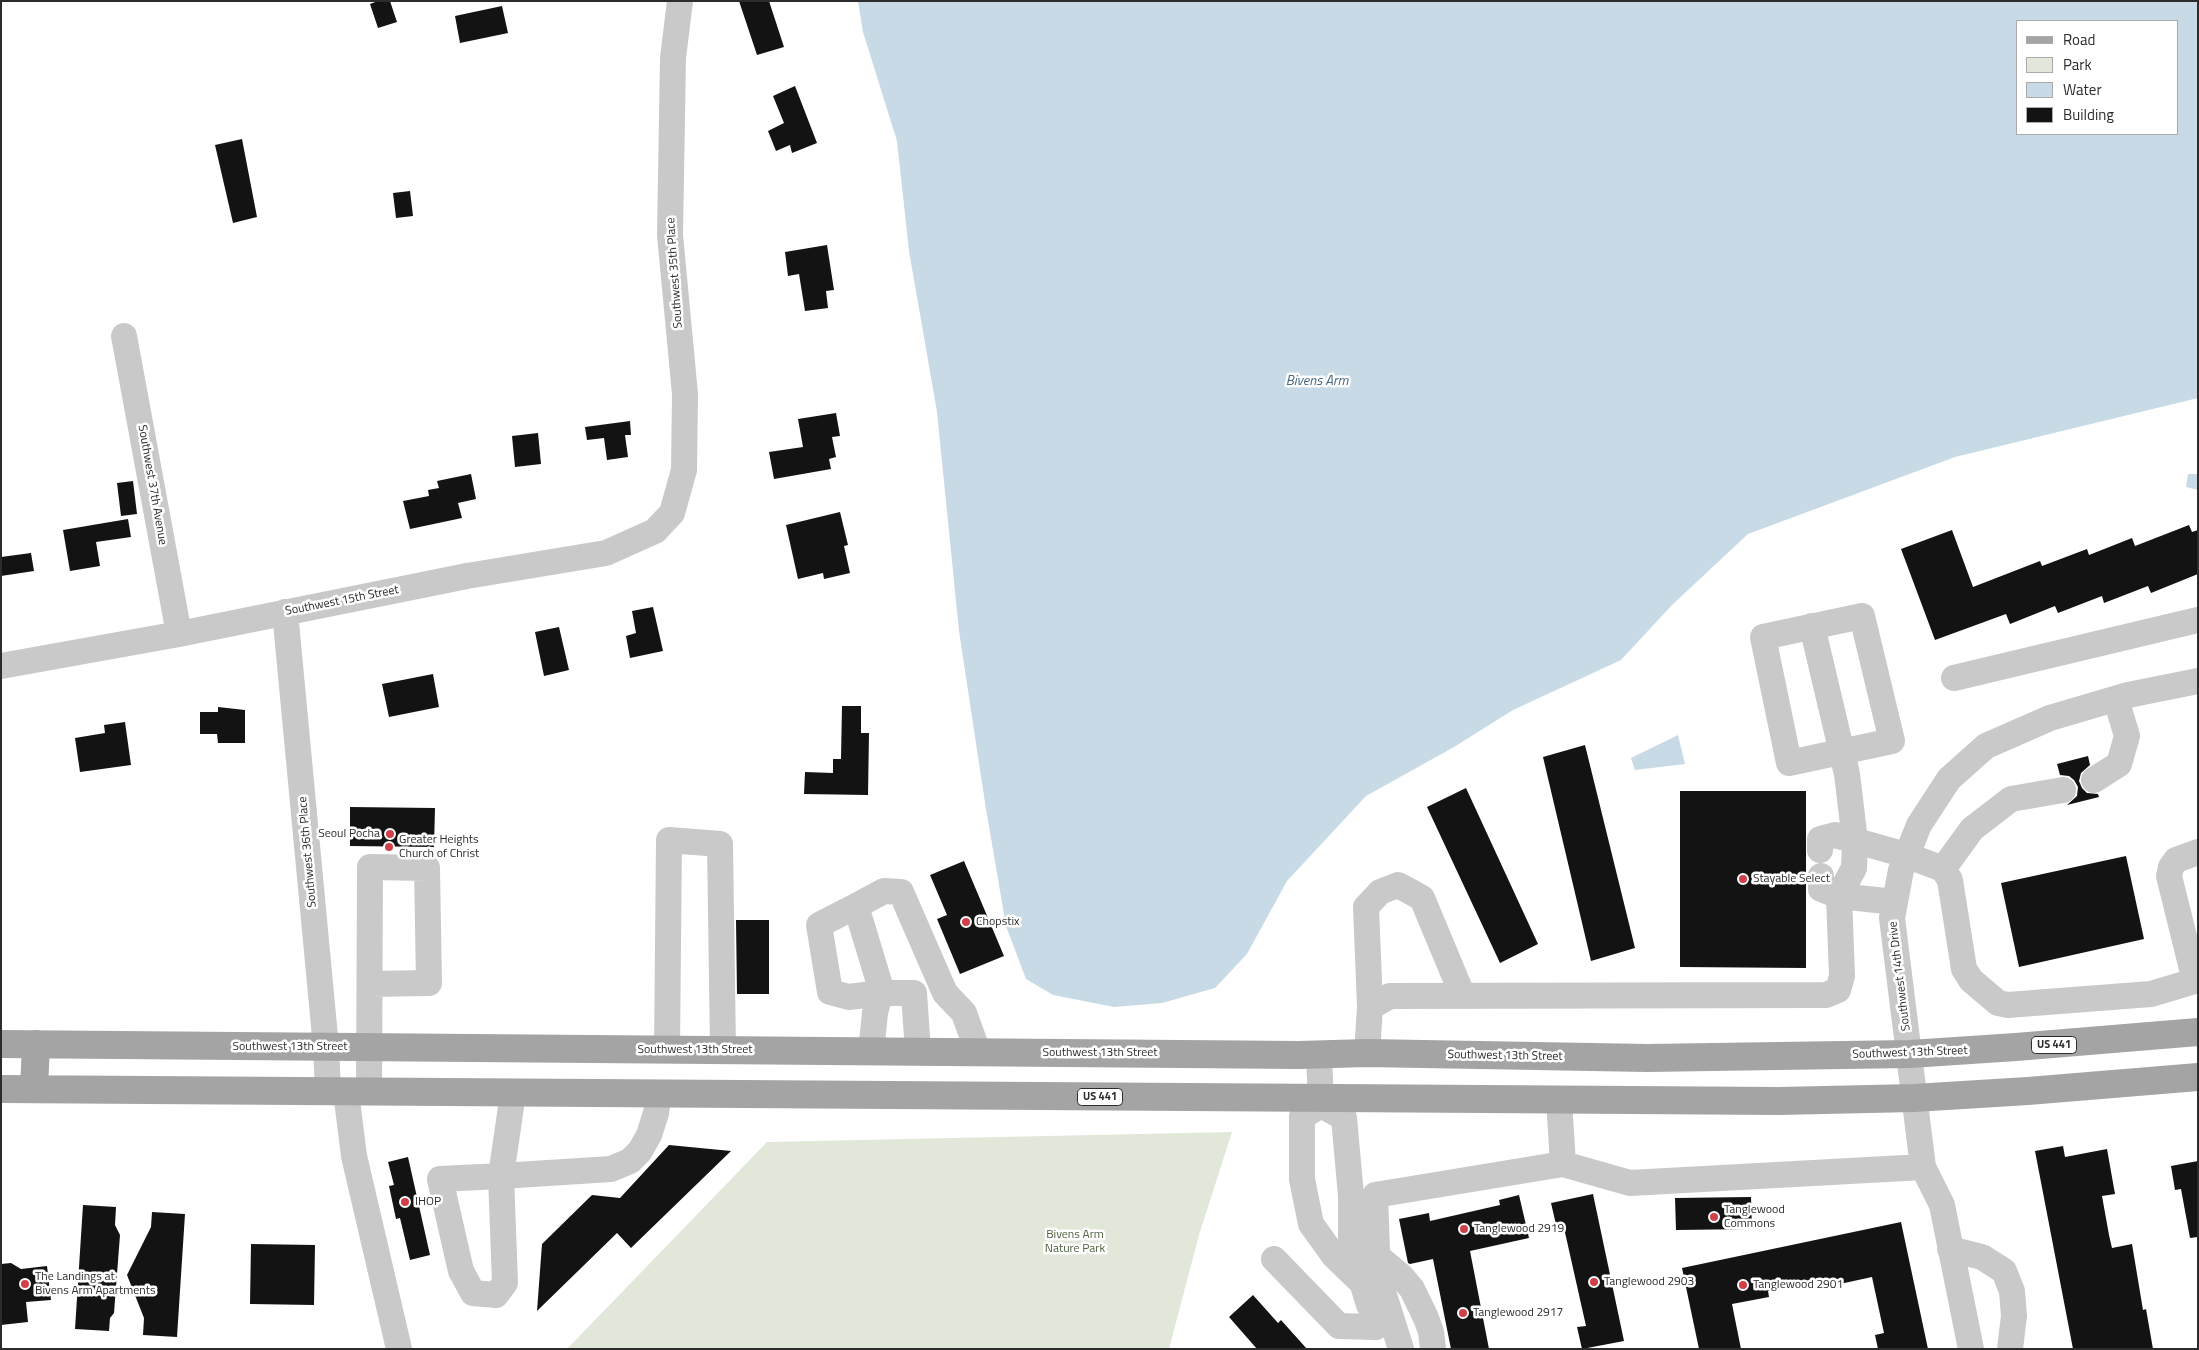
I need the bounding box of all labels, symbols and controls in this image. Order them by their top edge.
legend [2016,20,2179,135]
text: Road [2063,28,2095,51]
text: Park [2063,53,2092,76]
text: Water [2063,78,2102,101]
text: Building [2063,103,2114,126]
street label: Southwest 35th Place [664,217,686,329]
water label: Bivens Arm [1286,374,1348,390]
street label: Southwest 37th Avenue [134,424,170,546]
street label: Southwest 15th Street [284,583,400,619]
street label: Southwest 36th Place [296,796,320,908]
place label: Seoul Pocha [318,827,380,841]
marker: Seoul Pocha [384,828,396,840]
place label: Greater Heights Church of Christ [399,833,479,861]
marker: Greater Heights Church of Christ [383,841,395,853]
place label: Stayable Select [1753,872,1830,886]
marker: Stayable Select [1737,873,1749,885]
place label: Chopstix [976,915,1019,929]
marker: Chopstix [960,916,972,928]
street label: Southwest 14th Drive [1886,920,1914,1032]
road number: US 441 [2032,1036,2076,1054]
street label: Southwest 13th Street [232,1040,348,1054]
street label: Southwest 13th Street [637,1043,753,1057]
street label: Southwest 13th Street [1852,1044,1968,1062]
street label: Southwest 13th Street [1042,1046,1158,1060]
street label: Southwest 13th Street [1447,1048,1563,1064]
road number: US 441 [1078,1088,1122,1106]
place label: IHOP [415,1195,441,1209]
marker: IHOP [399,1196,411,1208]
place label: Tanglewood Commons [1724,1203,1785,1231]
marker: Tanglewood Commons [1708,1211,1720,1223]
place label: Tanglewood 2919 [1474,1222,1564,1236]
marker: Tanglewood 2919 [1458,1223,1470,1235]
park label: Bivens Arm Nature Park [1045,1228,1105,1256]
place label: The Landings at Bivens Arm Apartments [35,1270,156,1298]
place label: Tanglewood 2903 [1604,1275,1694,1289]
marker: Tanglewood 2903 [1588,1276,1600,1288]
marker: The Landings at Bivens Arm Apartments [19,1278,31,1290]
place label: Tanglewood 2901 [1753,1278,1843,1292]
marker: Tanglewood 2901 [1737,1279,1749,1291]
place label: Tanglewood 2917 [1473,1306,1563,1320]
marker: Tanglewood 2917 [1457,1307,1469,1319]

